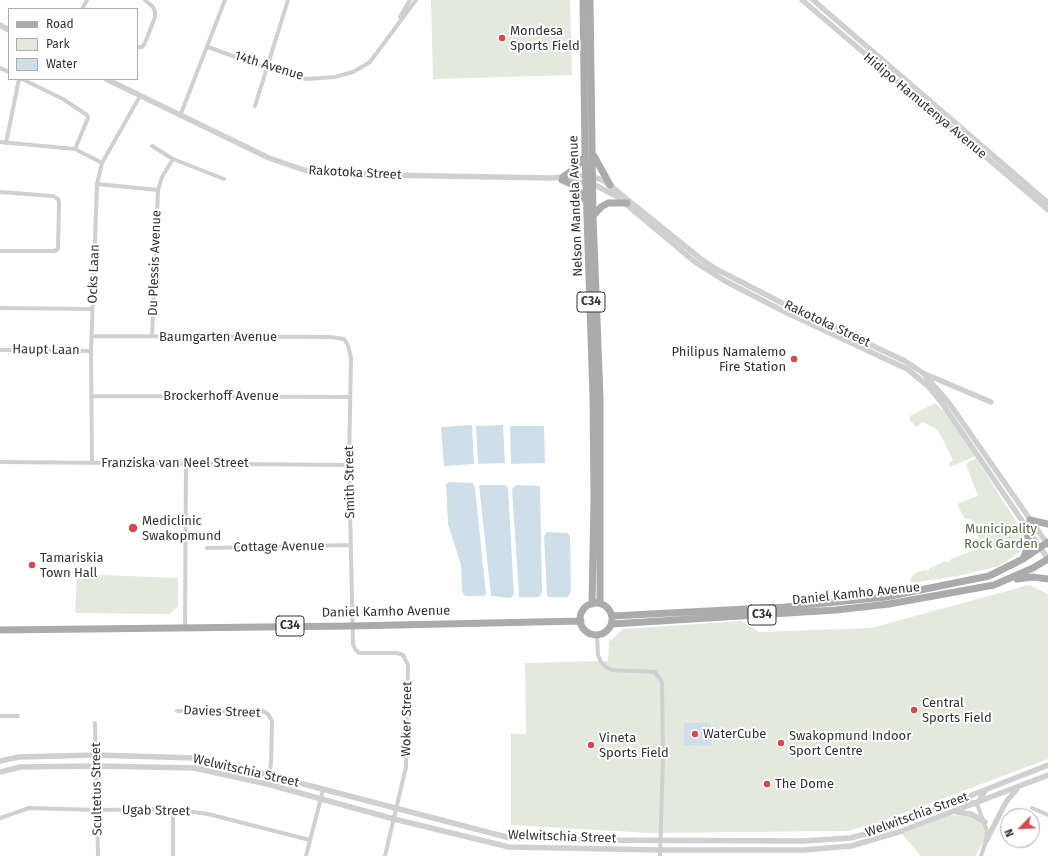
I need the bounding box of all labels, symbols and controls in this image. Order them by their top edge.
legend [8,8,138,80]
text: Road [46,17,74,31]
place label: Mondesa Sports Field [510,23,580,54]
marker: Mondesa Sports Field [497,33,507,43]
text: Park [46,37,70,51]
street label: 14th Avenue [233,48,305,84]
street label: Hidipo Hamutenya Avenue [860,50,990,162]
text: Water [46,57,77,71]
street label: Nelson Mandela Avenue [566,135,586,277]
street label: Rakotoka Street [308,163,402,183]
street label: Du Plessis Avenue [145,210,165,316]
street label: Ocks Laan [85,244,103,304]
road number: C34 [577,292,605,312]
street label: Rakotoka Street [781,297,873,351]
street label: Baumgarten Avenue [159,329,277,345]
street label: Haupt Laan [12,342,80,358]
place label: Philipus Namalemo Fire Station [672,344,786,375]
marker: Philipus Namalemo Fire Station [789,354,799,364]
street label: Brockerhoff Avenue [163,388,279,404]
street label: Smith Street [342,445,358,519]
street label: Franziska van Neel Street [101,455,249,471]
place label: Mediclinic Swakopmund [142,513,221,544]
park label: Municipality Rock Garden [964,521,1038,552]
marker: Mediclinic Swakopmund [127,522,139,534]
street label: Cottage Avenue [233,538,325,556]
place label: Tamariskia Town Hall [40,550,104,581]
marker: Tamariskia Town Hall [27,560,37,570]
street label: Daniel Kamho Avenue [791,580,921,608]
street label: Daniel Kamho Avenue [322,603,450,621]
road number: C34 [748,605,776,625]
road number: C34 [276,616,304,636]
street label: Woker Street [399,681,415,757]
place label: Central Sports Field [922,695,992,726]
street label: Davies Street [183,703,261,721]
marker: Central Sports Field [909,705,919,715]
place label: WaterCube [703,726,766,742]
place label: Swakopmund Indoor Sport Centre [789,728,911,759]
marker: WaterCube [690,729,700,739]
place label: Vineta Sports Field [599,730,669,761]
marker: Swakopmund Indoor Sport Centre [776,738,786,748]
marker: Vineta Sports Field [586,740,596,750]
street label: Scultetus Street [88,742,106,836]
street label: Welwitschia Street [191,751,301,791]
place label: The Dome [775,776,834,792]
marker: The Dome [762,779,772,789]
street label: Welwitschia Street [863,789,971,841]
street label: Ugab Street [122,803,190,819]
north arrow [1000,808,1040,848]
street label: Welwitschia Street [507,827,617,847]
text: N [1002,827,1017,839]

